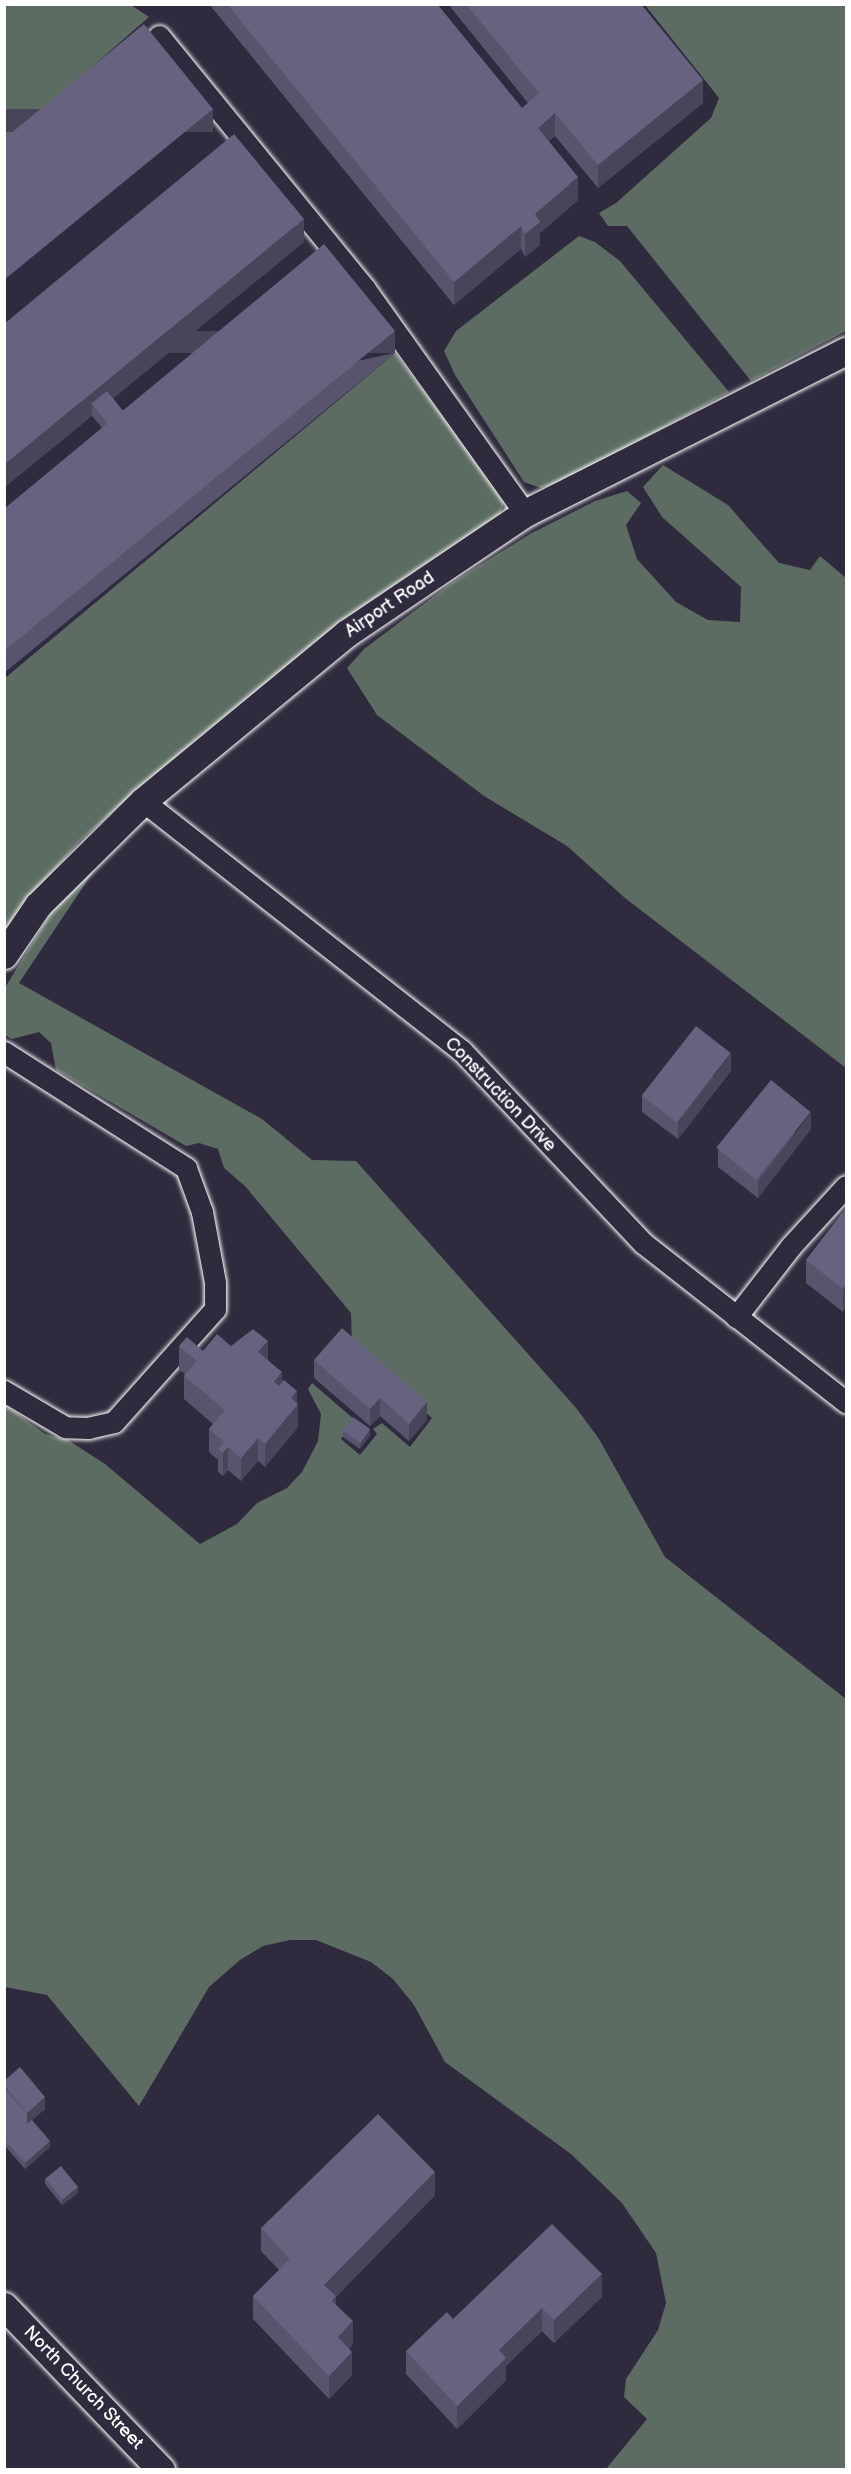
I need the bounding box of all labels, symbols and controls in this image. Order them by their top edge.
street label: Airport Road [341,567,439,643]
street label: Construction Drive [440,1033,560,1157]
street label: North Church Street [18,2322,148,2454]

